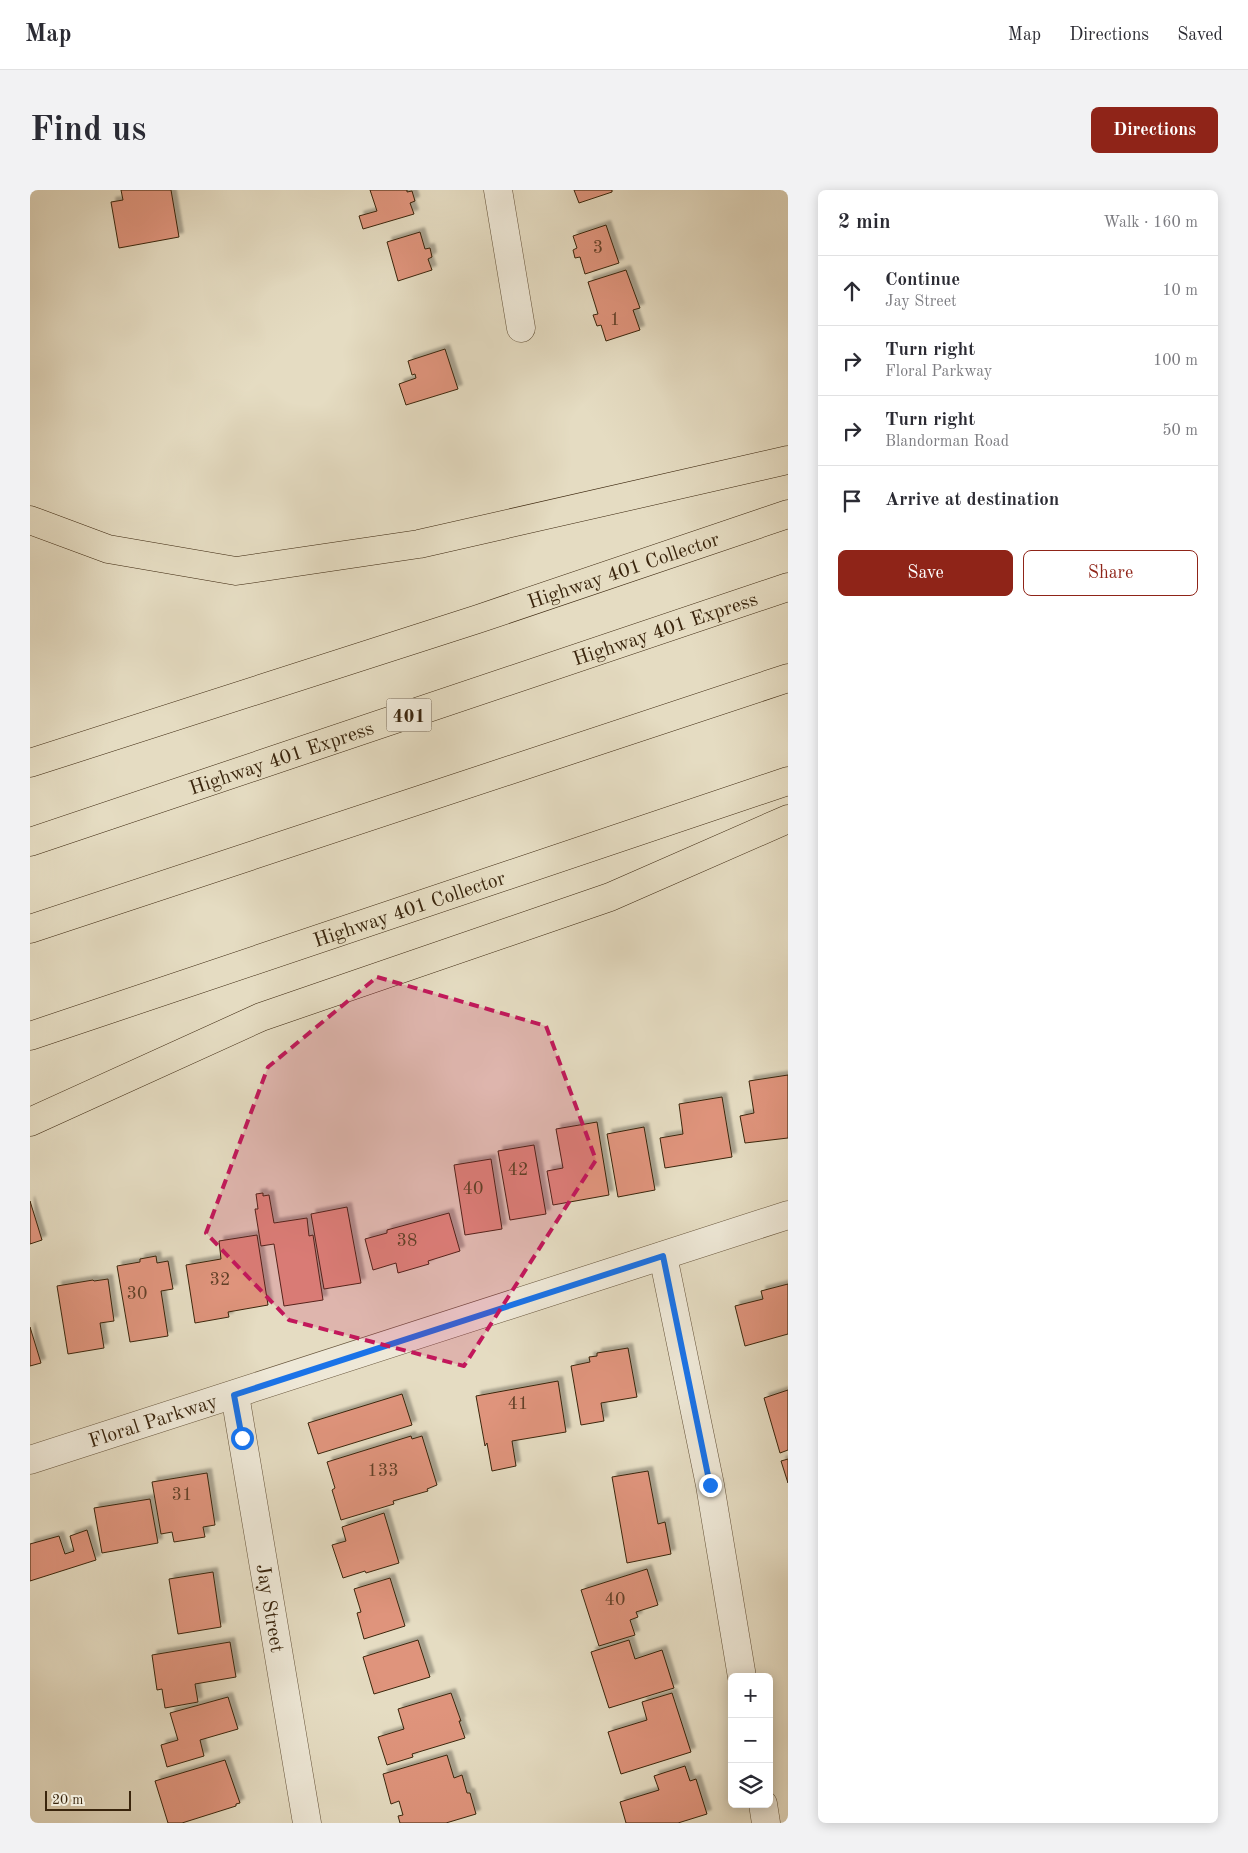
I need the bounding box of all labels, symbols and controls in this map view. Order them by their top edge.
text: Map [25,23,72,47]
text: Map [1008,26,1041,44]
text: Directions [1069,26,1149,44]
text: Saved [1177,26,1223,44]
button: Directions [1091,107,1218,153]
text: Find us [30,113,146,148]
text: 2 min [838,212,891,233]
text: Walk · 160 m [1103,215,1198,231]
house number: 3 [593,239,603,257]
text: Continue [885,271,960,290]
icon: ahead [838,277,866,305]
text: 10 m [1162,283,1198,299]
text: Jay Street [885,294,957,310]
house number: 1 [610,311,620,329]
text: Turn right [885,341,975,360]
icon: right [838,347,866,375]
text: 100 m [1153,353,1198,369]
text: Floral Parkway [885,364,992,380]
text: Turn right [885,411,975,430]
icon: right [838,417,866,445]
text: 50 m [1162,423,1198,439]
text: Blandorman Road [885,434,1009,450]
icon: arrive [838,487,866,515]
text: Arrive at destination [885,491,1059,510]
street label: Highway 401 Collector [525,530,722,613]
button: Save [838,550,1013,596]
button: Share [1023,550,1198,596]
street label: Highway 401 Express [571,590,760,671]
road number: 401 [386,698,432,732]
street label: Highway 401 Express [187,719,377,800]
street label: Highway 401 Collector [311,869,508,952]
house number: 42 [508,1161,528,1179]
house number: 40 [463,1180,483,1198]
house number: 38 [397,1232,417,1250]
house number: 32 [210,1271,230,1289]
house number: 30 [127,1285,147,1303]
street label: Floral Parkway [86,1392,221,1452]
house number: 41 [508,1395,528,1413]
route start [231,1427,254,1450]
house number: 133 [367,1462,399,1480]
route end [699,1474,722,1497]
house number: 31 [172,1486,192,1504]
street label: Jay Street [252,1562,286,1654]
house number: 40 [605,1591,625,1609]
map controls [728,1673,773,1808]
button: + [728,1673,773,1718]
button: − [728,1718,773,1763]
button: layers [728,1763,773,1808]
scale bar [45,1788,131,1811]
text: 20 m [52,1793,83,1807]

